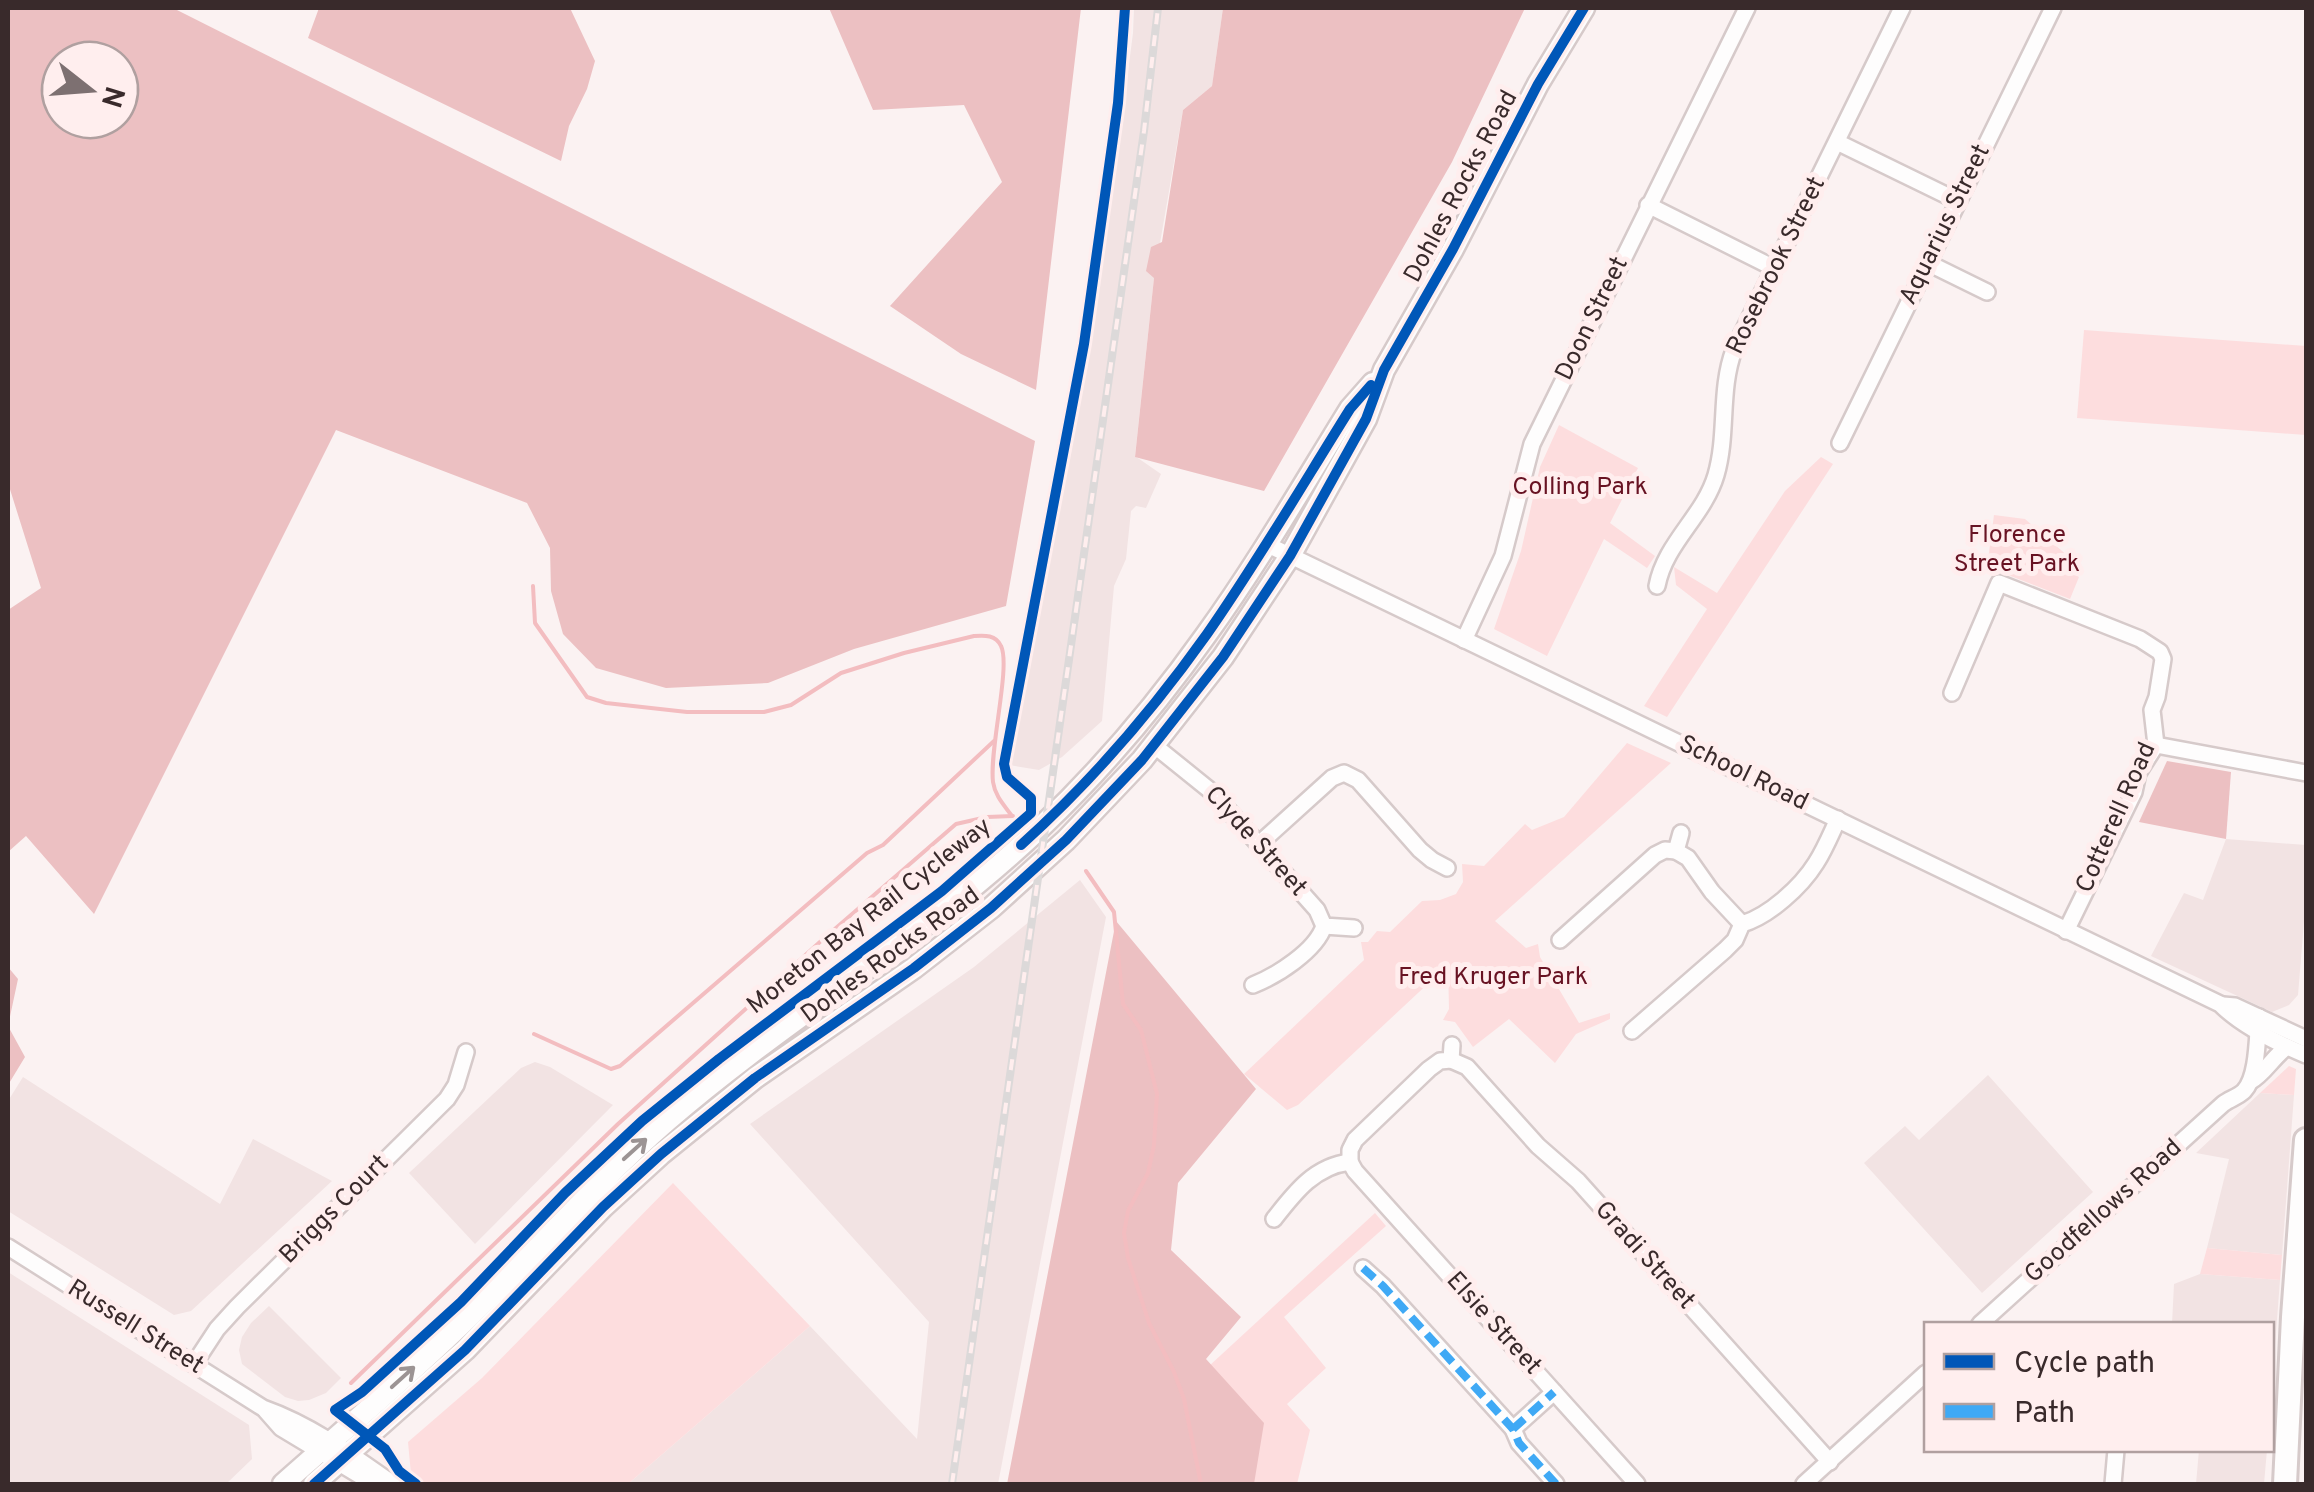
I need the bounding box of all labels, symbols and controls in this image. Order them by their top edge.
north arrow [40,40,140,140]
text: N [91,82,131,111]
street label: Dohles Rocks Road [1398,85,1526,289]
street label: Aquarius Street [1893,139,1999,311]
street label: Rosebrook Street [1720,172,1834,360]
street label: Doon Street [1549,252,1637,386]
park label: Colling Park [1512,472,1648,504]
park label: Florence Street Park [1954,520,2080,581]
street label: School Road [1673,729,1813,819]
street label: Cotterell Road [2070,738,2164,898]
street label: Clyde Street [1197,780,1313,904]
street label: Moreton Bay Rail Cycleway [741,812,999,1022]
street label: Dohles Rocks Road [795,880,987,1032]
park label: Fred Kruger Park [1398,962,1588,994]
street label: Goodfellows Road [2019,1133,2189,1291]
one-way arrow [622,1138,647,1161]
street label: Briggs Court [273,1148,397,1272]
street label: Gradi Street [1587,1195,1701,1317]
street label: Elsie Street [1438,1266,1548,1382]
street label: Russell Street [61,1273,209,1383]
legend [1924,1322,2274,1452]
text: Cycle path [2014,1346,2155,1383]
one-way arrow [390,1366,415,1389]
text: Path [2014,1396,2075,1433]

